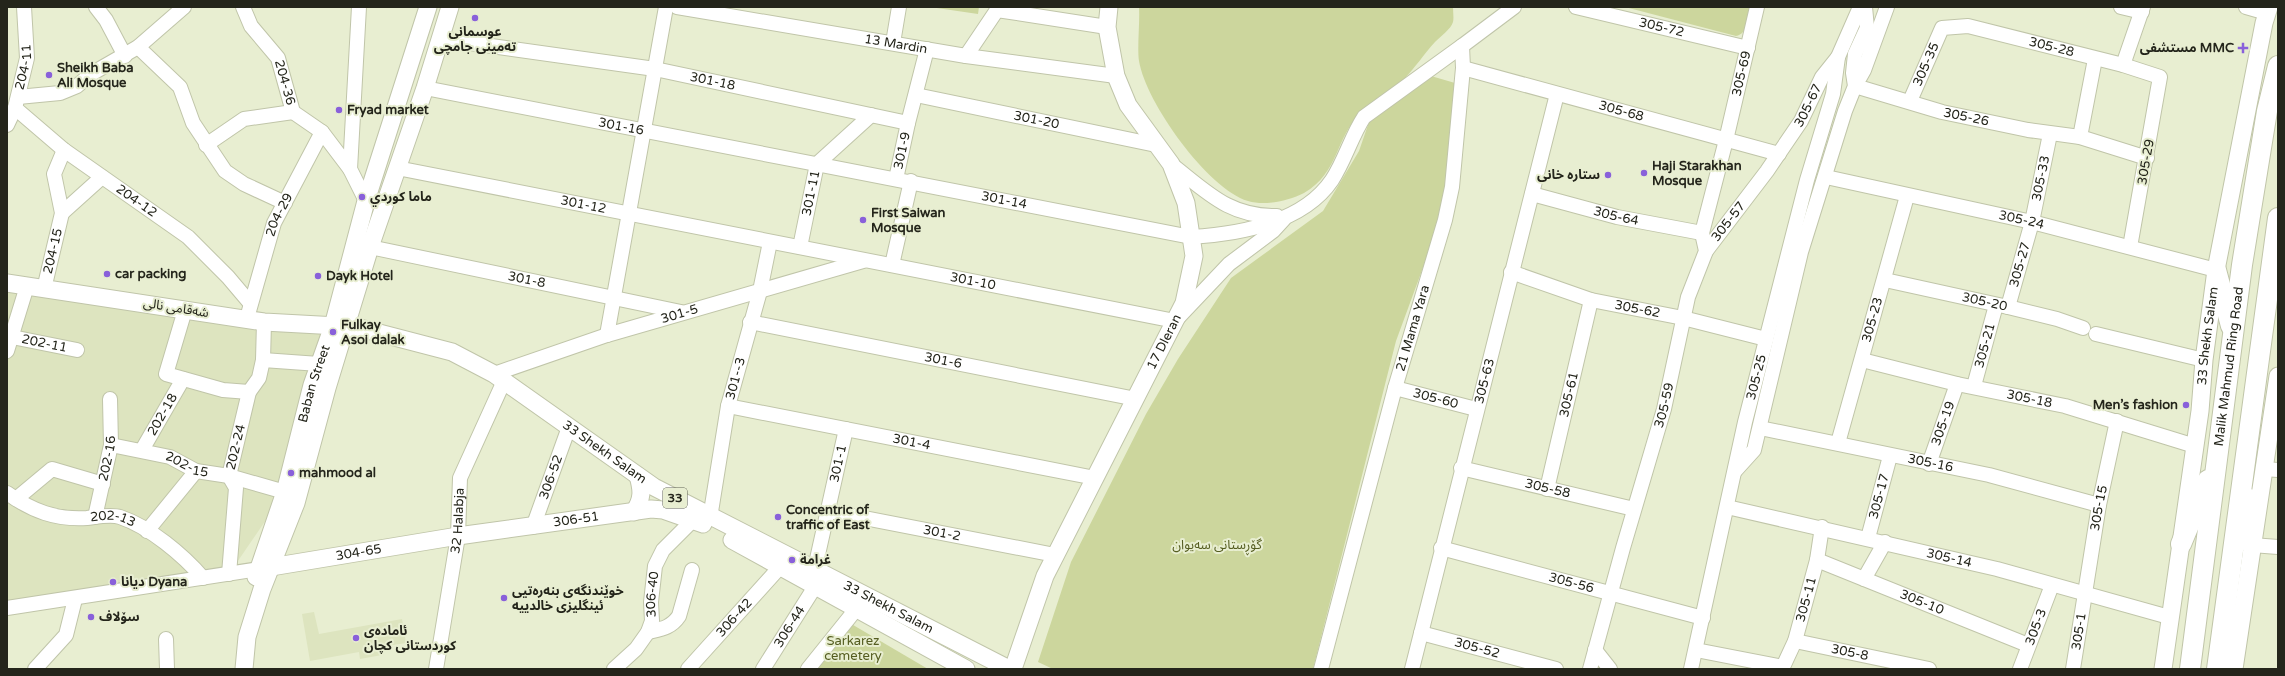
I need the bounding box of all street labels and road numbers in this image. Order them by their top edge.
street label: 305-72 [1637,14,1686,41]
street label: 13 Mardin [863,31,929,57]
street label: 305-28 [2027,34,2076,60]
street label: 305-35 [1909,40,1943,89]
street label: 204-11 [12,44,35,91]
street label: 305-69 [1728,49,1755,98]
street label: 204-36 [271,58,299,107]
street label: 301-18 [688,69,737,94]
street label: 305-67 [1791,81,1825,131]
street label: 305-68 [1597,97,1646,125]
street label: 305-26 [1942,105,1990,130]
street label: 301-20 [1012,108,1061,133]
street label: 301-16 [597,114,645,139]
street label: 301-9 [890,130,914,171]
street label: 305-29 [2134,138,2158,186]
street label: 305-33 [2028,154,2053,202]
street label: 301-11 [799,169,824,217]
street label: 204-12 [113,181,160,221]
street label: 301-14 [980,188,1028,213]
street label: 204-29 [263,190,296,238]
street label: 301-12 [559,192,608,217]
street label: 305-57 [1708,198,1749,245]
street label: 305-64 [1592,203,1640,229]
street label: 305-24 [1997,207,2046,233]
street label: 204-15 [40,227,66,275]
street label: 305-27 [2006,240,2034,289]
street label: 301-8 [506,268,547,291]
street label: 301-10 [949,269,997,294]
street label: 21 Mama Yara [1392,283,1433,373]
street label: 33 Shekh Salam [2194,286,2222,386]
street label: Malik Mahmud Ring Road [2211,286,2247,447]
street label: 305-20 [1960,289,2009,315]
street label: شەقامی نالی [142,295,210,321]
street label: 305-23 [1859,295,1886,344]
street label: 305-62 [1613,297,1662,321]
street label: 301-5 [659,301,700,327]
street label: 17 Dleran [1143,311,1185,372]
street label: 305-21 [1971,321,1999,370]
street label: 202-11 [20,331,69,356]
street label: Baban Street [295,343,334,424]
street label: 301-6 [923,349,963,372]
street label: 305-25 [1743,353,1770,402]
street label: 301--3 [722,355,749,401]
street label: 305-63 [1471,357,1498,405]
street label: 305-61 [1556,370,1582,419]
street label: 305-59 [1651,381,1677,430]
street label: 305-60 [1411,385,1460,412]
street label: 305-18 [2005,386,2054,411]
street label: 202-18 [144,391,181,438]
street label: 305-19 [1928,399,1958,448]
street label: 33 Shekh Salam [559,417,650,487]
street label: 202-24 [223,423,249,471]
street label: 301-4 [891,430,932,454]
street label: 202-16 [95,435,119,483]
street label: 301-1 [826,443,850,484]
street label: 202-15 [164,448,209,481]
street label: 305-16 [1906,451,1955,475]
street label: 306-52 [536,453,566,502]
street label: 305-17 [1865,472,1893,521]
street label: 305-58 [1523,475,1572,502]
street label: 305-15 [2087,484,2111,532]
street label: 32 Halabja [447,487,468,555]
road number: 33 [663,488,687,508]
street label: 202-13 [89,508,138,530]
street label: 306-51 [552,508,600,531]
street label: 301-2 [922,522,962,545]
street label: 304-65 [334,541,383,564]
street label: 305-14 [1925,545,1974,571]
street label: 305-56 [1547,569,1596,597]
street label: 306-40 [643,570,662,618]
street label: 305-11 [1793,575,1820,624]
street label: 33 Shekh Salam [841,577,936,637]
street label: 305-10 [1897,586,1946,618]
street label: 306-42 [713,595,756,640]
street label: 306-44 [771,603,809,651]
street label: 305-3 [2022,606,2050,648]
street label: 305-1 [2068,611,2090,651]
street label: 305-52 [1453,634,1501,662]
street label: 305-8 [1830,641,1870,664]

